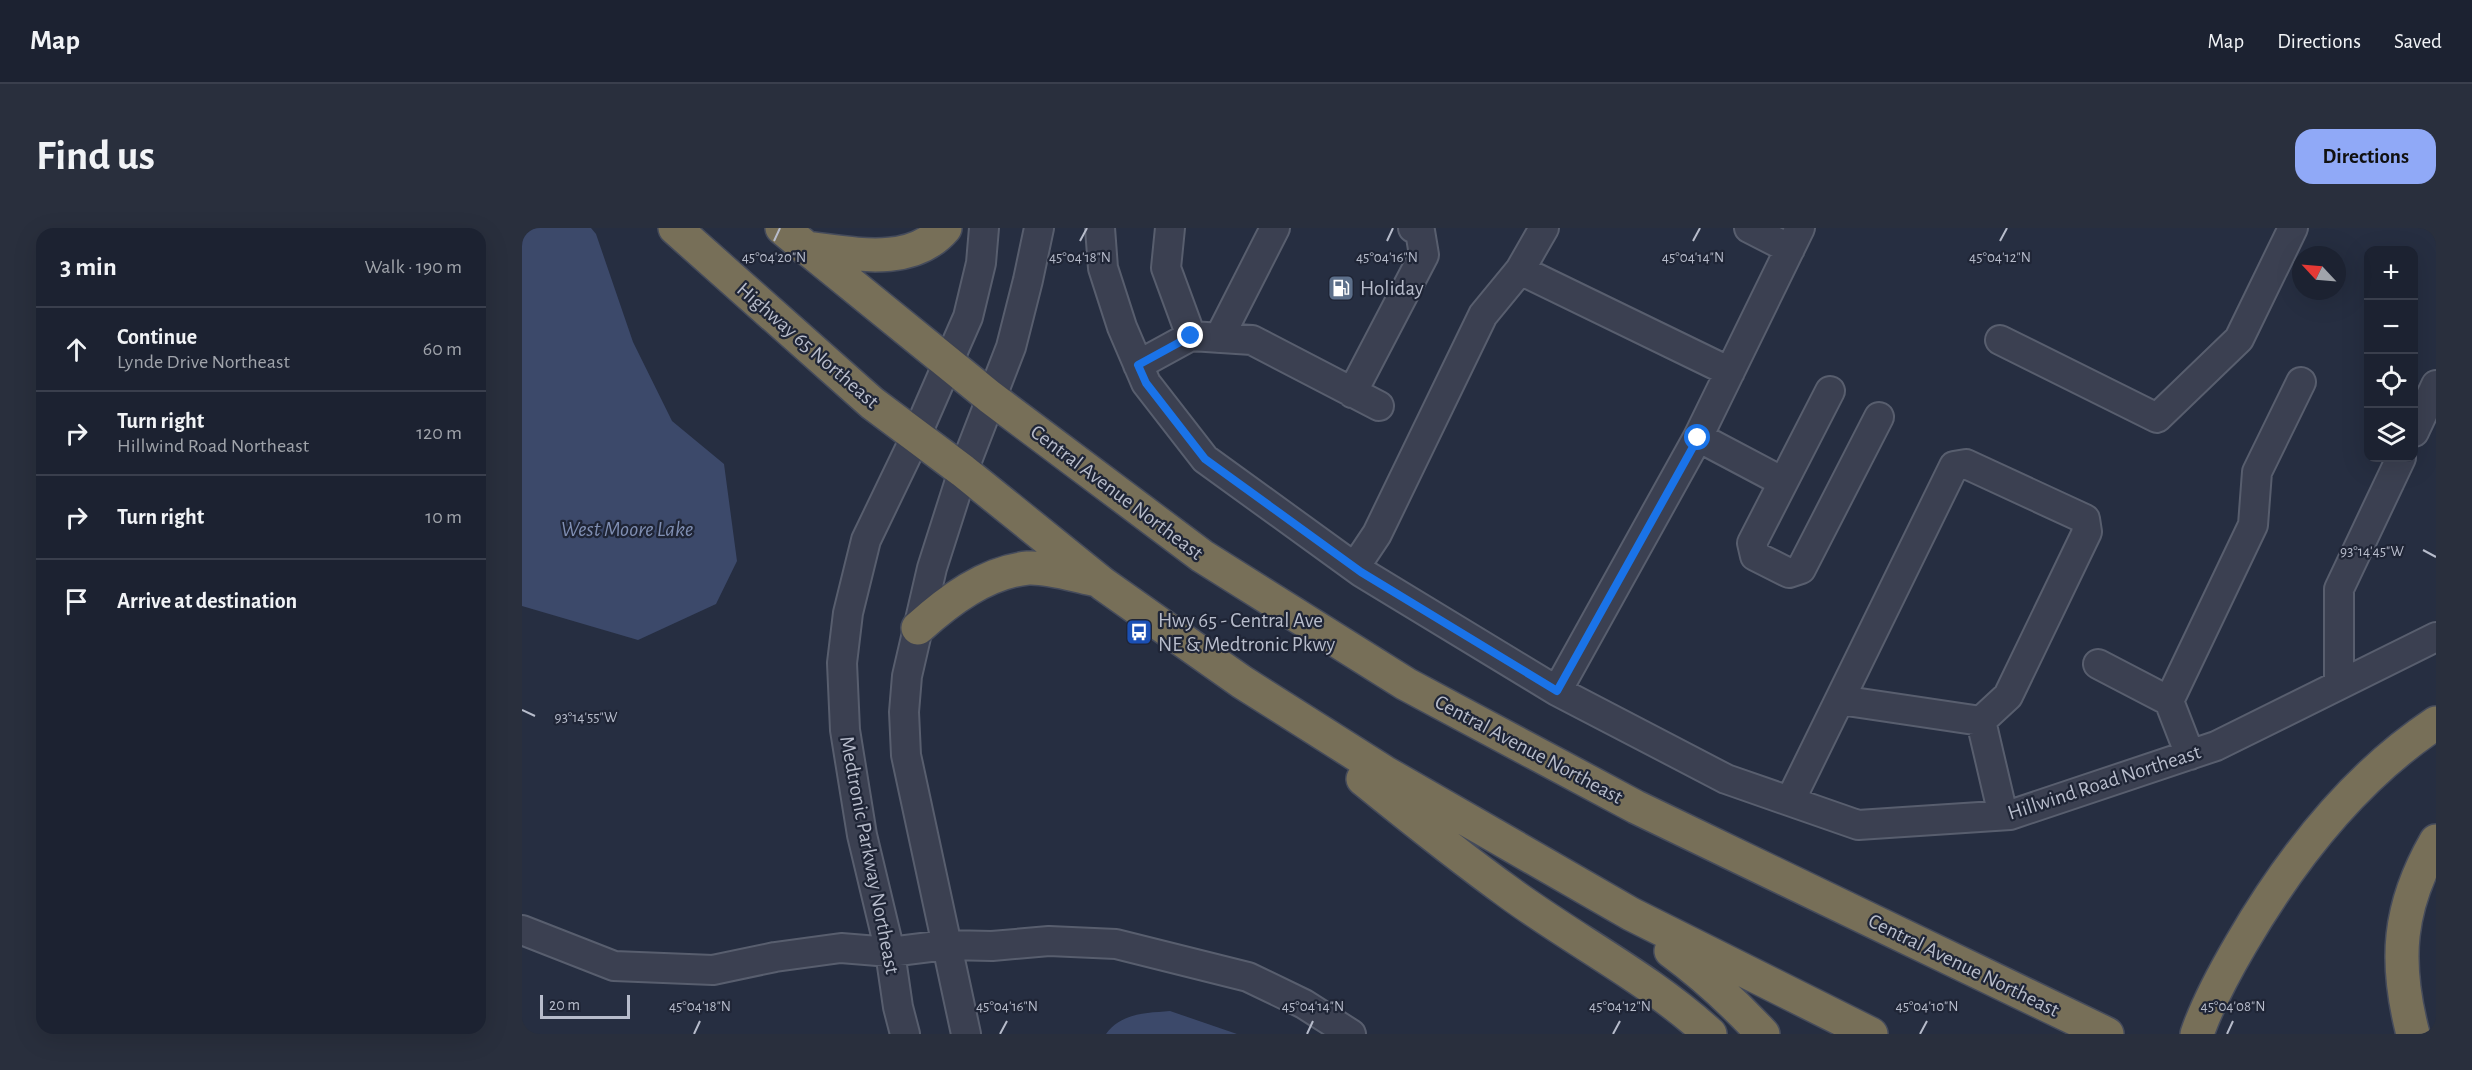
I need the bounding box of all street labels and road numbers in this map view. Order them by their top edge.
street label: Highway 65 Northeast [733,278,883,413]
street label: Central Avenue Northeast [1027,421,1207,564]
street label: Central Avenue Northeast [1431,691,1626,808]
street label: Medtronic Parkway Northeast [836,734,903,976]
street label: Hillwind Road Northeast [2005,741,2204,824]
street label: Central Avenue Northeast [1865,910,2063,1021]

